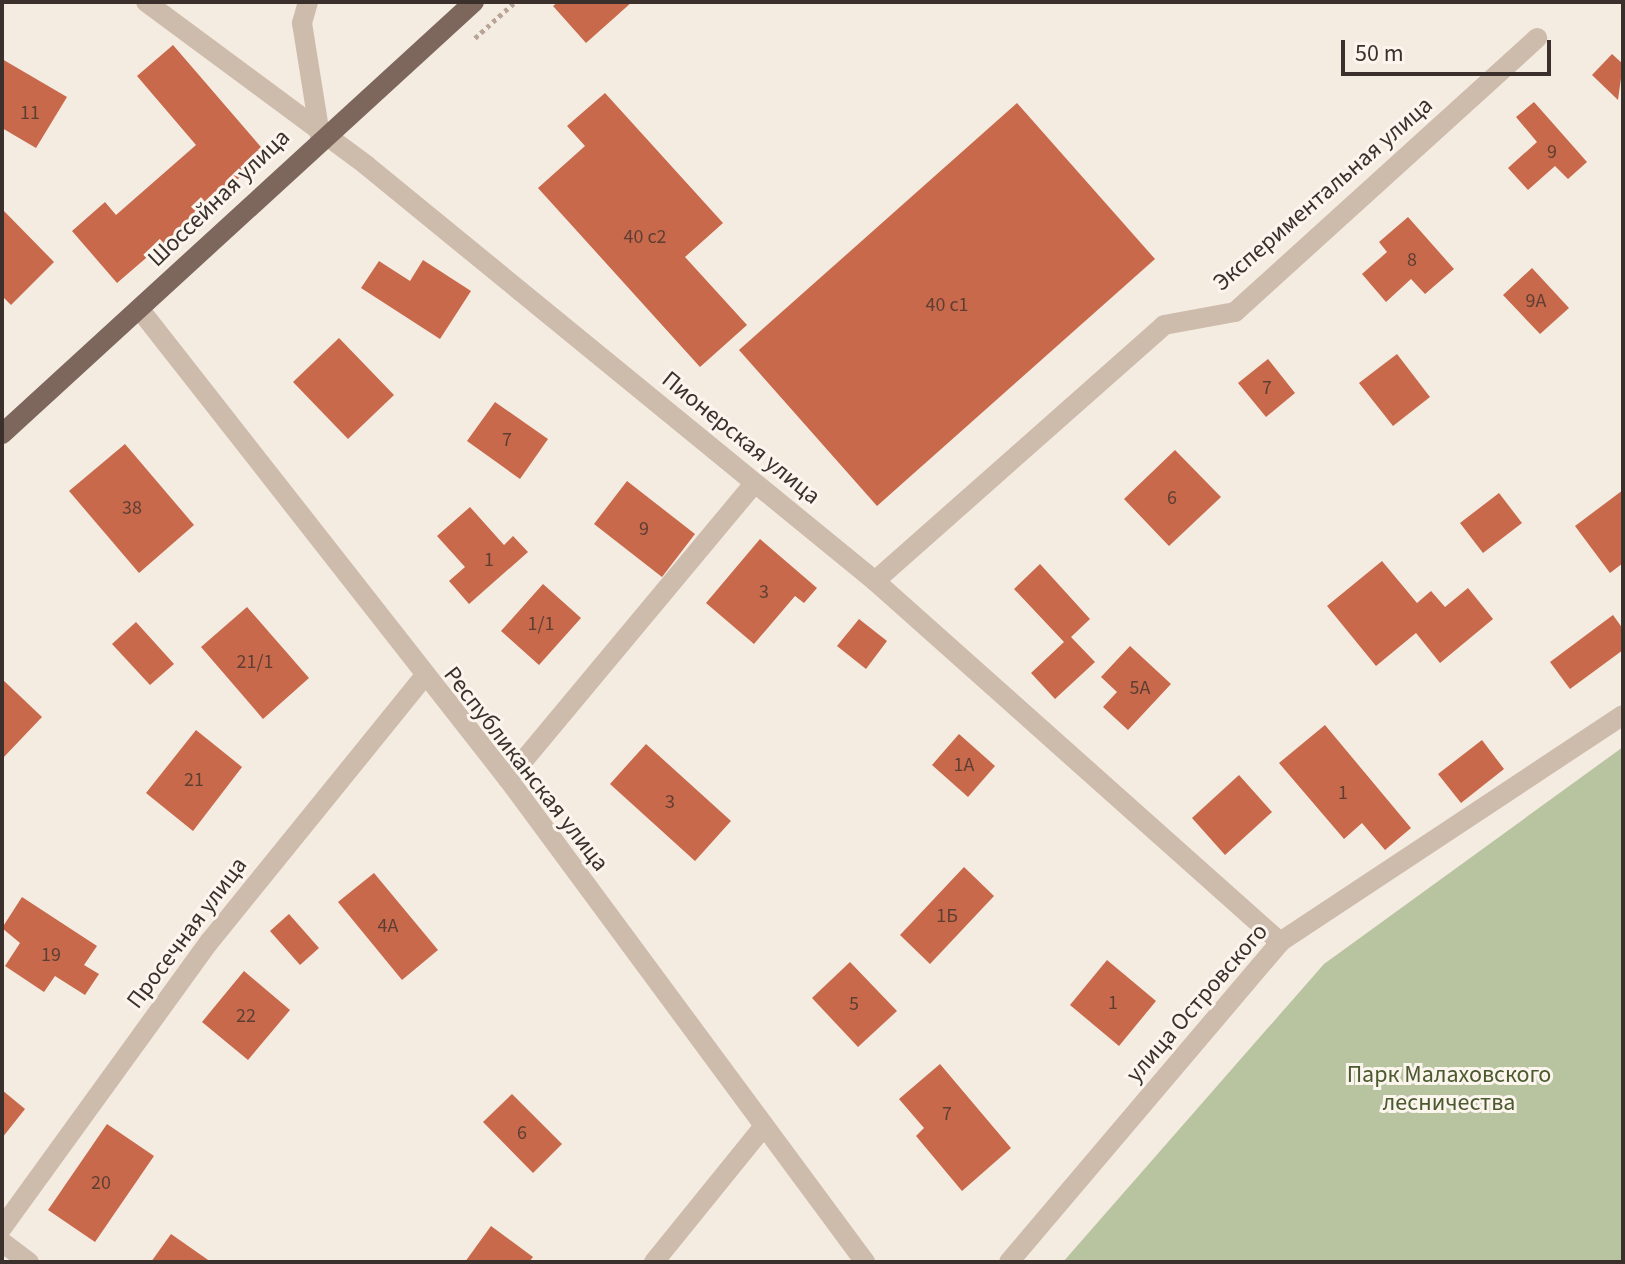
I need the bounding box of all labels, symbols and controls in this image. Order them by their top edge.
scale bar [1345,24,1555,74]
text: 50 m [1355,36,1404,71]
street label: Экспериментальная улица [1207,91,1439,297]
house number: 11 [20,101,40,125]
street label: Шоссейная улица [142,123,296,273]
house number: 9 [1547,140,1557,164]
house number: 40 с2 [624,225,666,249]
house number: 8 [1407,248,1417,272]
house number: 9А [1526,289,1546,313]
house number: 40 с1 [926,293,968,317]
street label: Пионерская улица [656,365,826,511]
house number: 7 [1262,376,1272,400]
house number: 7 [502,428,512,452]
house number: 6 [1167,486,1177,510]
house number: 38 [122,496,142,520]
house number: 9 [639,517,649,541]
house number: 1 [484,548,494,572]
house number: 3 [759,580,769,604]
house number: 1/1 [528,612,554,636]
house number: 21/1 [237,650,273,674]
street label: Республиканская улица [437,661,615,877]
house number: 5А [1130,676,1150,700]
house number: 1А [954,753,974,777]
house number: 21 [184,768,204,792]
house number: 1 [1338,781,1348,805]
house number: 3 [665,790,675,814]
street label: Просечная улица [121,852,253,1014]
house number: 1Б [936,904,958,928]
house number: 4А [378,914,398,938]
street label: улица Островского [1120,918,1274,1088]
house number: 19 [41,943,61,967]
house number: 1 [1108,991,1118,1015]
house number: 5 [849,992,859,1016]
house number: 22 [236,1004,256,1028]
park label: Парк Малаховского лесничества [1347,1061,1551,1117]
house number: 7 [942,1102,952,1126]
house number: 6 [517,1121,527,1145]
house number: 20 [91,1171,111,1195]

